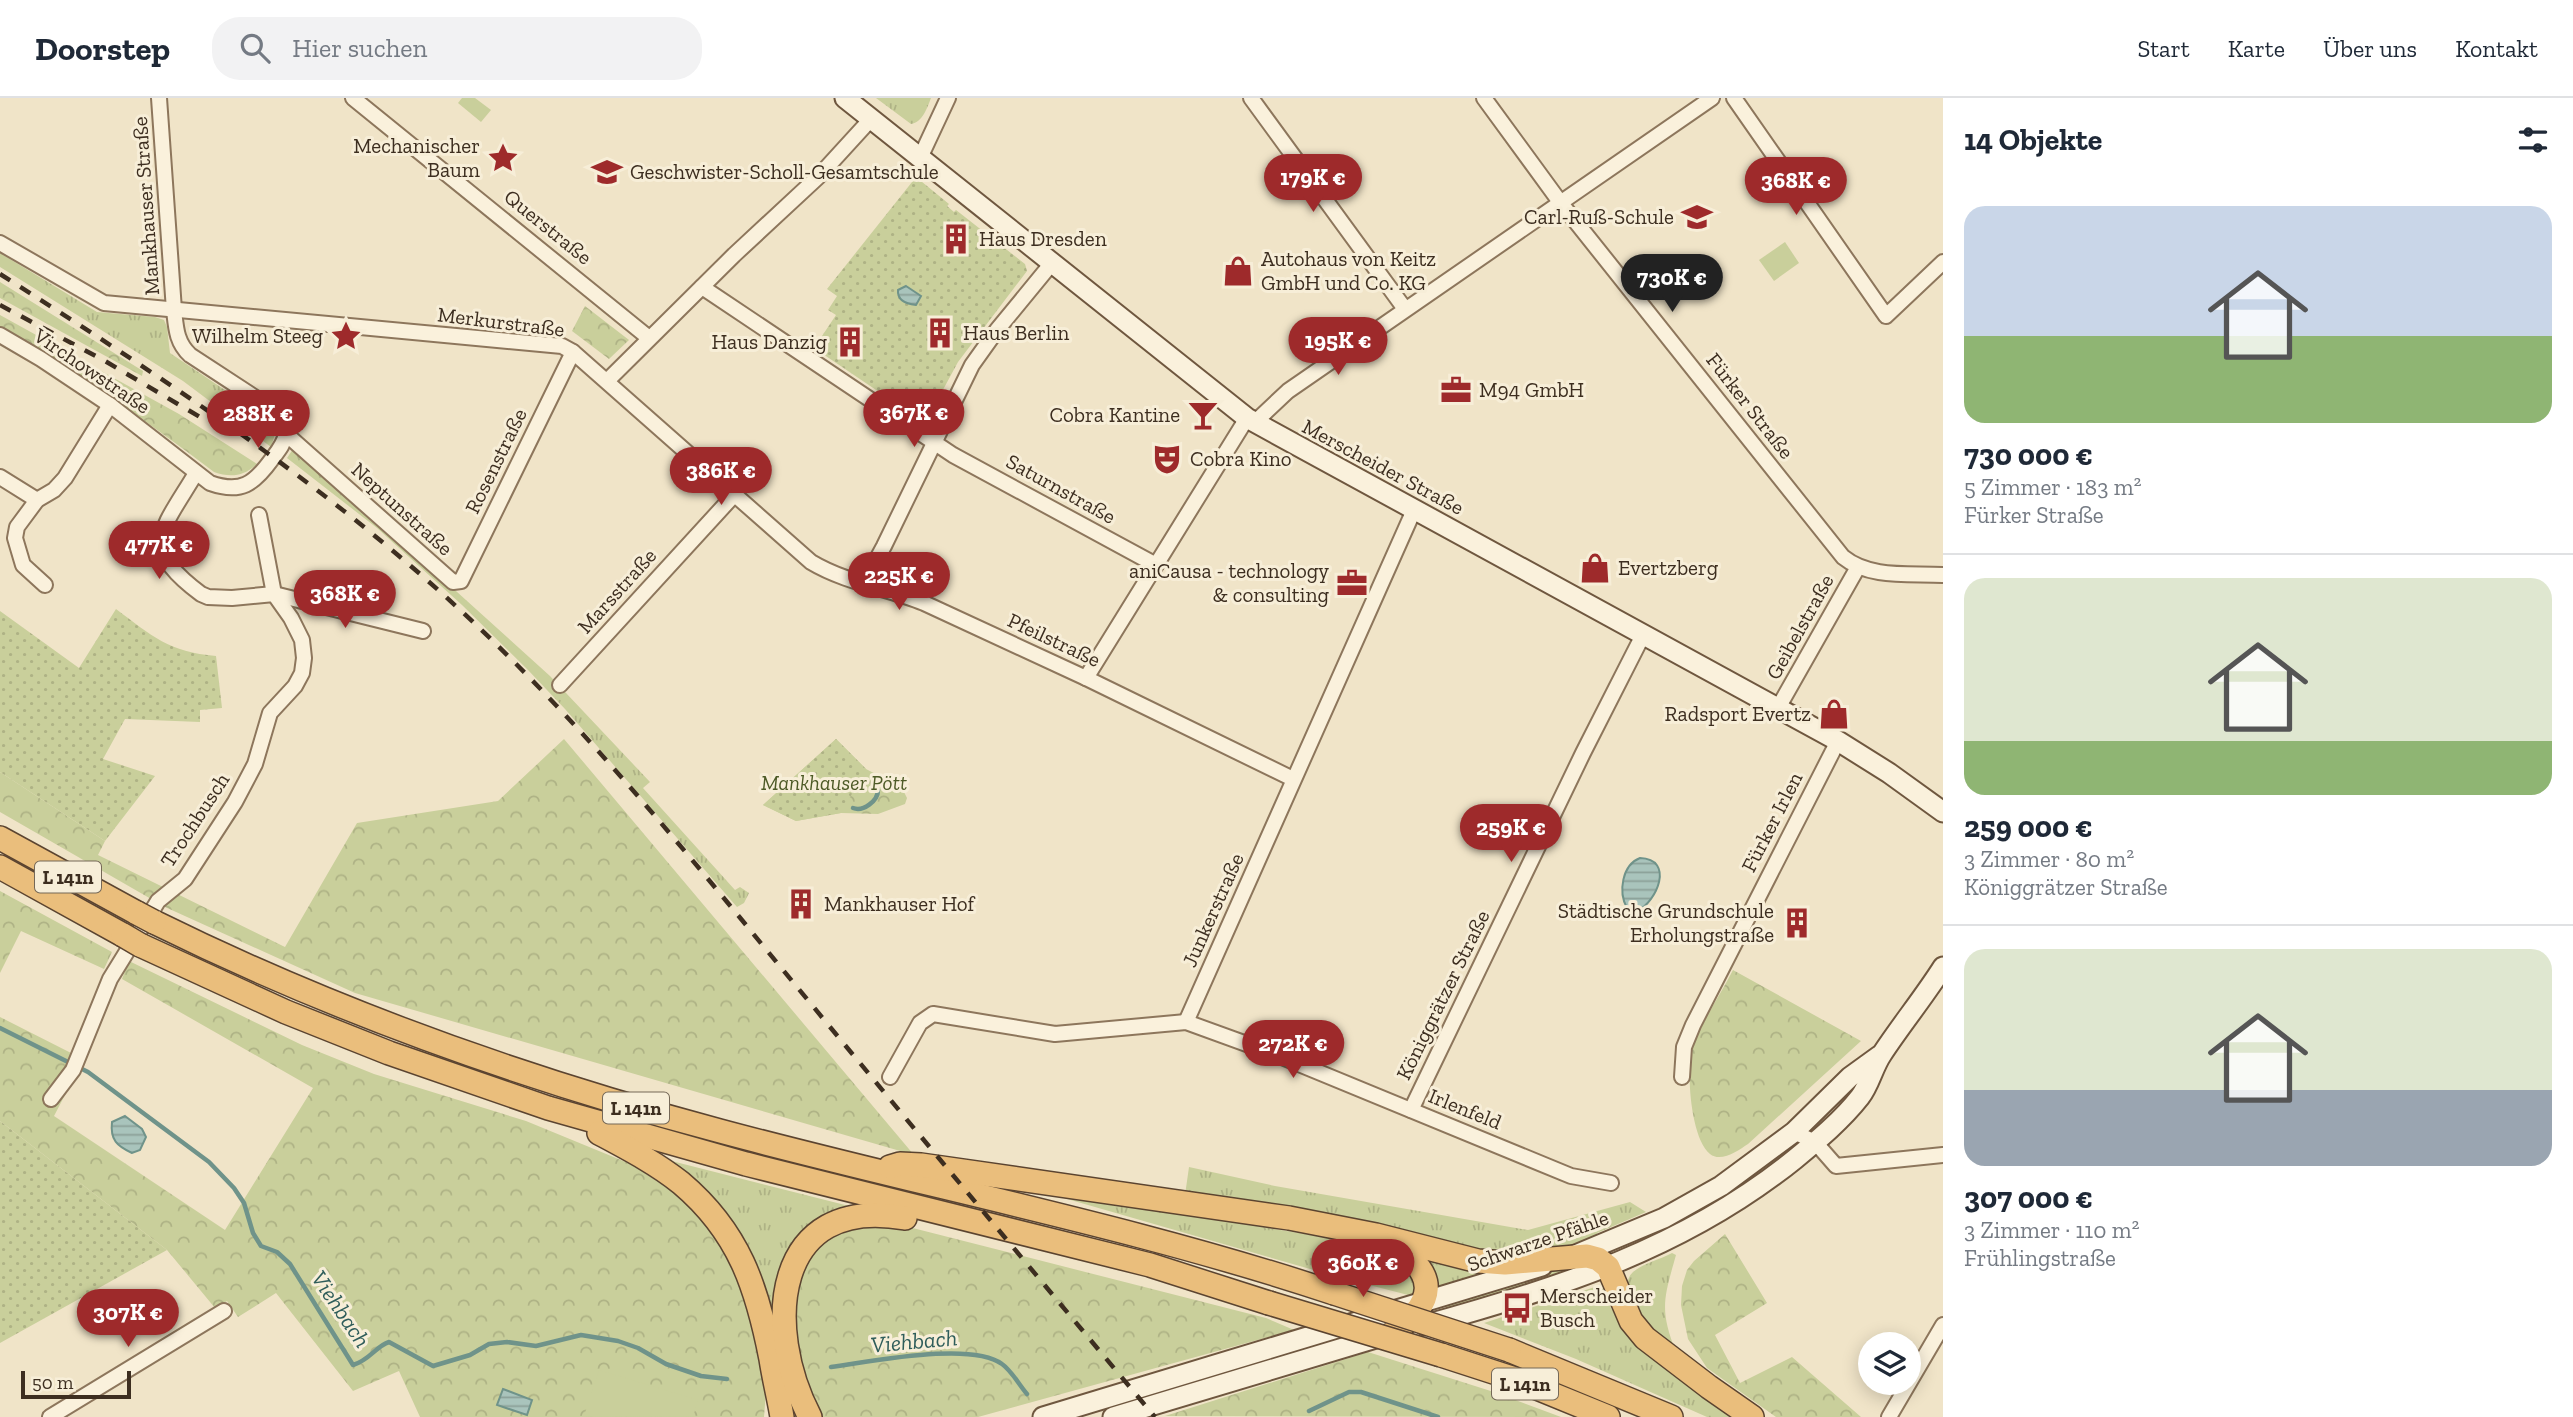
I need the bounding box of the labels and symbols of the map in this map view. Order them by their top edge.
street label: Mankhauser Straße [127,116,164,296]
place label: Mechanischer Baum [353,133,480,182]
place icon: Mechanischer Baum [486,141,520,175]
school or university icon: Geschwister-Scholl-Gesamtschule [590,155,624,189]
pin: 179K € [1256,155,1370,214]
pin: 368K € [1739,158,1853,217]
place label: Geschwister-Scholl-Gesamtschule [630,159,939,184]
street label: Querstraße [499,184,597,270]
school or university icon: Carl-Ruß-Schule [1680,200,1714,234]
place label: Carl-Ruß-Schule [1524,204,1674,229]
building icon: Haus Dresden [939,222,973,256]
place label: Haus Dresden [979,226,1107,251]
place label: Autohaus von Keitz GmbH und Co. KG [1261,246,1436,295]
shop icon: Autohaus von Keitz GmbH und Co. KG [1221,254,1255,288]
pin: 730K € [1615,254,1729,314]
street label: Merkurstraße [436,301,566,342]
building icon: Haus Berlin [923,316,957,350]
pin: 195K € [1281,317,1395,377]
place icon: Wilhelm Steeg [329,319,363,353]
place label: Haus Berlin [963,320,1069,345]
street label: Virchowstraße [28,322,155,419]
place label: Wilhelm Steeg [192,323,323,348]
building icon: Haus Danzig [833,325,867,359]
place label: Haus Danzig [711,329,827,354]
street label: Fürker Straße [1701,348,1800,464]
office icon: M94 GmbH [1439,373,1473,407]
place label: M94 GmbH [1479,377,1584,402]
pin: 288K € [201,390,315,450]
pin: 367K € [857,390,971,449]
bar icon: Cobra Kantine [1186,398,1220,432]
place label: Cobra Kantine [1049,402,1180,427]
street label: Rosenstraße [459,404,532,518]
street label: Merscheider Straße [1298,413,1468,520]
theatre icon: Cobra Kino [1150,442,1184,476]
place label: Cobra Kino [1190,446,1291,471]
pin: 386K € [664,448,778,507]
street label: Saturnstraße [1002,448,1120,529]
street label: Neptunstraße [347,457,458,561]
pin: 477K € [102,522,216,581]
street label: Marsstraße [572,543,661,638]
shop icon: Evertzberg [1578,551,1612,585]
pin: 225K € [842,552,956,612]
place label: Evertzberg [1618,555,1719,580]
place label: aniCausa - technology & consulting [1129,558,1329,607]
office icon: aniCausa - technology & consulting [1335,566,1369,600]
pin: 368K € [288,570,402,630]
street label: Geibelstraße [1760,570,1839,684]
street label: Pfeilstraße [1004,607,1105,672]
shop icon: Radsport Evertz [1817,697,1851,731]
place label: Radsport Evertz [1665,701,1811,726]
street label: Trochbusch [155,768,234,872]
street label: Fürker Irlen [1736,768,1807,876]
park label: Mankhauser Pött [761,770,907,795]
pin: 259K € [1454,804,1568,864]
street label: Junkerstraße [1176,849,1249,970]
road number: L 141n [35,862,101,892]
building icon: Mankhauser Hof [784,887,818,921]
place label: Mankhauser Hof [824,891,976,916]
place label: Städtische Grundschule Erholungstraße [1558,898,1774,947]
street label: Königgrätzer Straße [1391,906,1495,1084]
building icon: Städtische Grundschule Erholungstraße [1780,906,1814,940]
pin: 272K € [1236,1020,1350,1080]
street label: Irlenfeld [1425,1083,1506,1135]
road number: L 141n [603,1092,669,1124]
street label: Schwarze Pfähle [1464,1205,1612,1276]
pin: 360K € [1306,1240,1420,1299]
water label: Viehbach [305,1265,377,1353]
place label: Merscheider Busch [1540,1283,1653,1332]
pin: 307K € [71,1290,185,1349]
bus stop icon: Merscheider Busch [1500,1291,1534,1325]
water label: Viehbach [870,1323,958,1359]
scale bar [21,1368,131,1400]
road number: L 141n [1492,1368,1558,1400]

